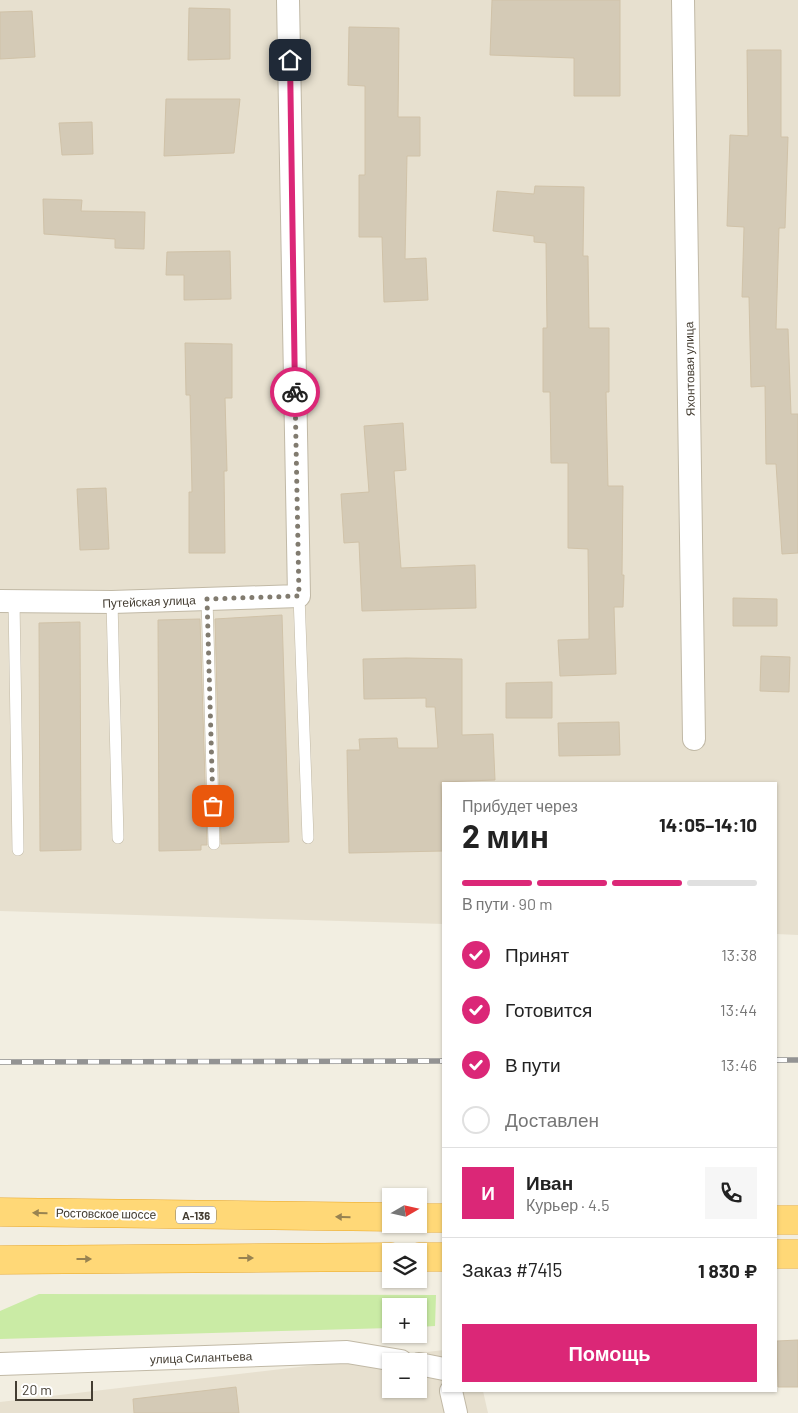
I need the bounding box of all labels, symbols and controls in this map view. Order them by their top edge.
pin [269,39,311,81]
icon: home [276,46,304,74]
street label: Яхонтовая улица [681,321,698,416]
courier [270,367,320,417]
icon: bike [281,378,309,406]
street label: Путейская улица [102,592,196,611]
pin [192,785,234,827]
icon: bag [199,792,227,820]
text: Прибудет через [462,796,578,815]
text: 14:05–14:10 [659,813,757,836]
text: 2 мин [462,816,549,854]
text: В пути · 90 m [462,894,552,913]
icon: check [462,941,490,969]
text: Принят [505,943,569,966]
text: 13:38 [721,945,757,964]
icon: check [462,996,490,1024]
text: Готовится [505,998,592,1021]
text: 13:44 [720,1000,757,1019]
icon: check [462,1051,490,1079]
text: В пути [505,1053,561,1076]
text: 13:46 [721,1055,757,1074]
text: Доставлен [505,1108,599,1131]
button: phone [705,1167,757,1219]
text: Иван [526,1171,573,1194]
text: И [481,1181,495,1204]
north arrow [382,1188,428,1232]
map controls [382,1188,427,1398]
text: Курьер · 4.5 [526,1195,609,1214]
street label: Ростовское шоссе [56,1205,157,1221]
road number: А-136 [176,1206,216,1224]
one-way arrow [32,1208,48,1216]
one-way arrow [334,1213,350,1221]
button: layers [382,1243,427,1288]
one-way arrow [238,1254,254,1262]
one-way arrow [76,1255,92,1263]
text: Заказ #7415 [462,1258,562,1281]
text: 1 830 ₽ [698,1259,757,1282]
button: + [382,1298,427,1343]
button: Помощь [462,1324,757,1382]
street label: улица Силантьева [150,1348,253,1367]
button: − [382,1353,427,1398]
scale bar [15,1378,92,1401]
text: 20 m [22,1381,52,1398]

